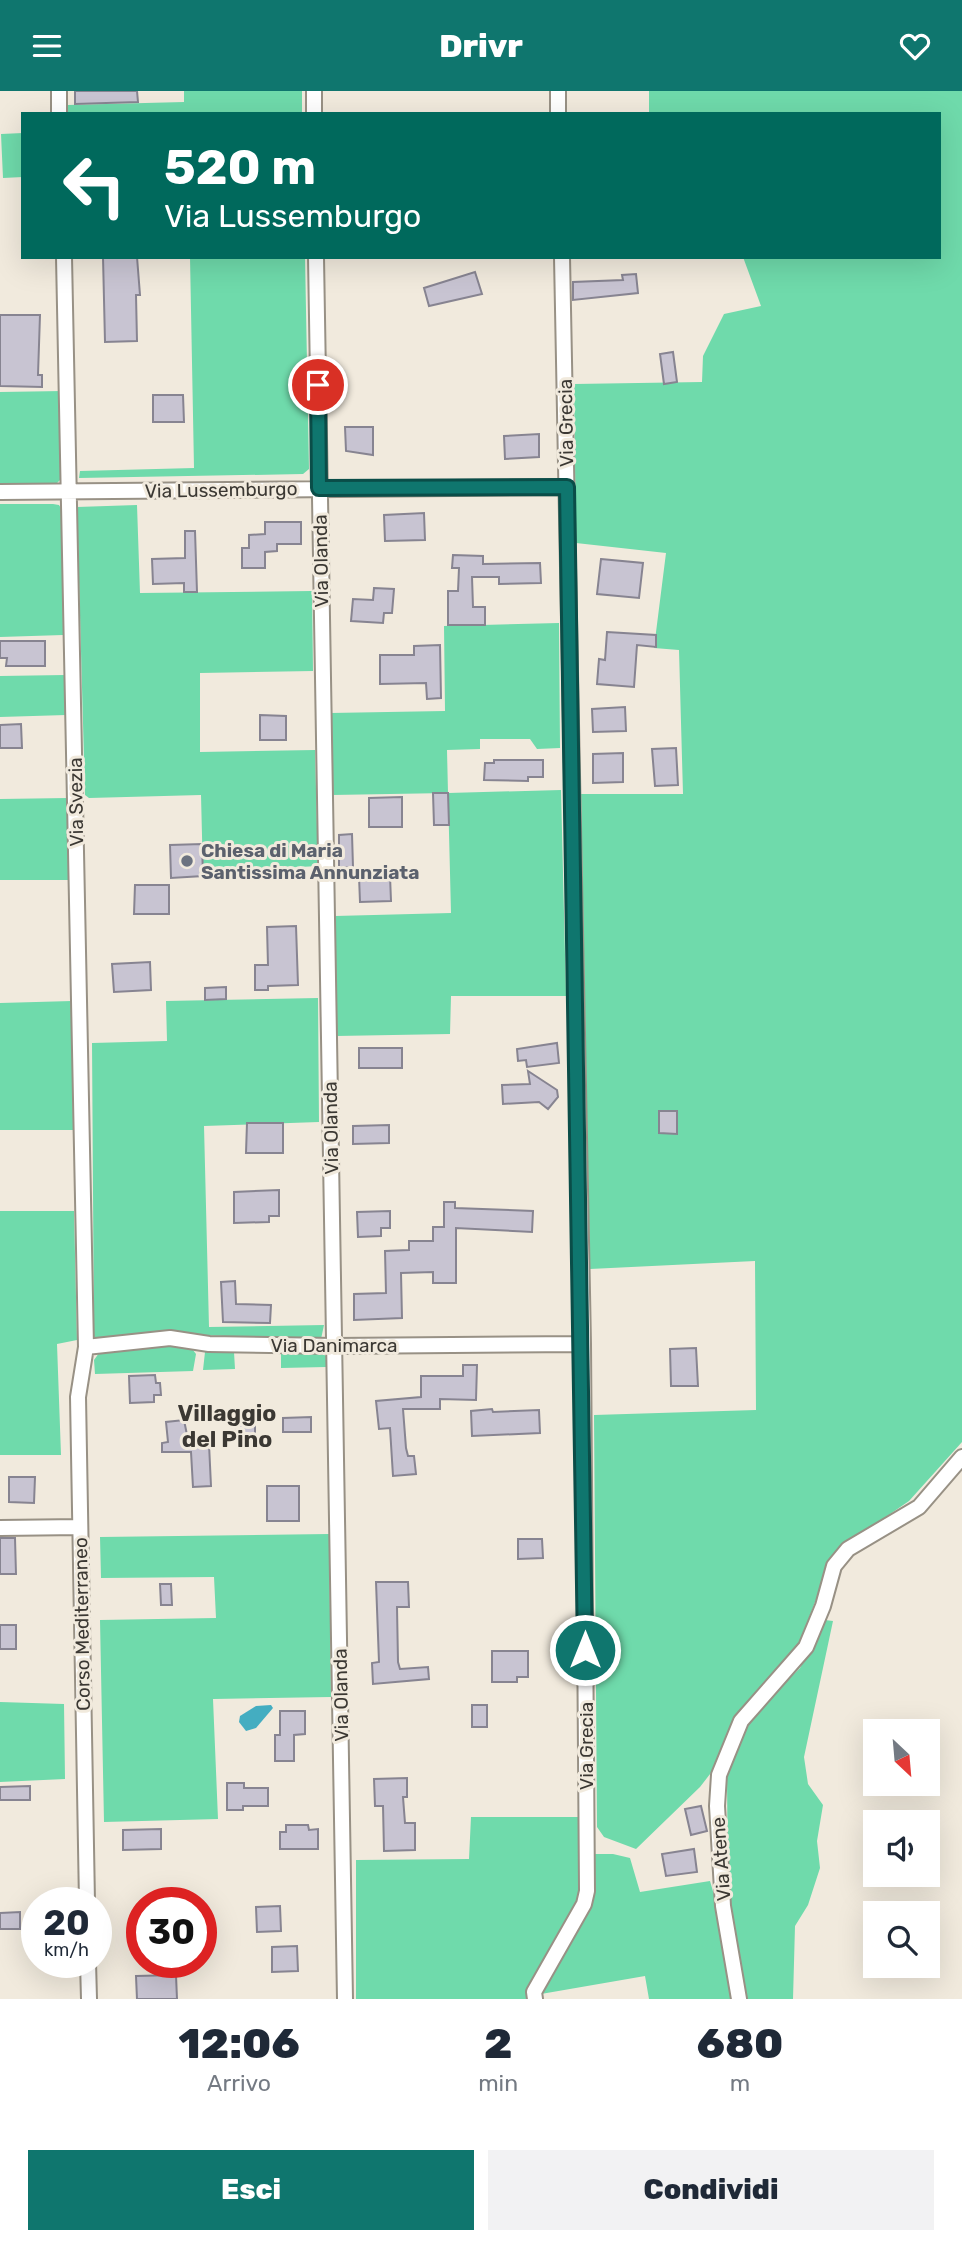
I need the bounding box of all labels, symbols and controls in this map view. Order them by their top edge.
icon: menu [28,27,66,65]
text: Drivr [439,27,523,65]
icon: heart [896,27,934,65]
text: 520 m [164,138,316,196]
icon: left [49,140,140,231]
text: Via Lussemburgo [164,197,421,235]
pin [288,355,348,415]
icon: arrive [299,366,337,404]
street label: Via Grecia [554,379,578,467]
street label: Via Lussemburgo [144,477,298,503]
street label: Via Olanda [309,514,333,608]
street label: Via Svezia [64,757,88,847]
place label: Chiesa di Maria Santissima Annunziata [201,839,419,884]
marker: Chiesa di Maria Santissima Annunziata [179,853,195,869]
street label: Via Olanda [319,1081,343,1175]
street label: Via Danimarca [270,1334,398,1357]
district label: Villaggio del Pino [178,1399,276,1453]
street label: Corso Mediterraneo [69,1537,95,1711]
position arrow [548,1613,622,1687]
street label: Via Olanda [329,1648,353,1742]
street label: Via Grecia [575,1702,598,1790]
north arrow [863,1719,940,1795]
map controls [863,1719,940,1978]
button: sound [863,1810,940,1887]
street label: Via Atene [707,1816,735,1902]
speed limit sign: 30 [126,1887,217,1978]
button: search [863,1901,940,1978]
text: 20 [43,1902,90,1944]
text: km/h [44,1939,89,1961]
text: 12:06 [179,2019,300,2069]
text: 2 [484,2019,512,2069]
text: 680 [697,2019,783,2069]
text: Arrivo [207,2069,271,2097]
text: min [478,2069,518,2097]
text: m [730,2069,750,2097]
button: Esci [28,2150,474,2230]
button: Condividi [488,2150,934,2230]

